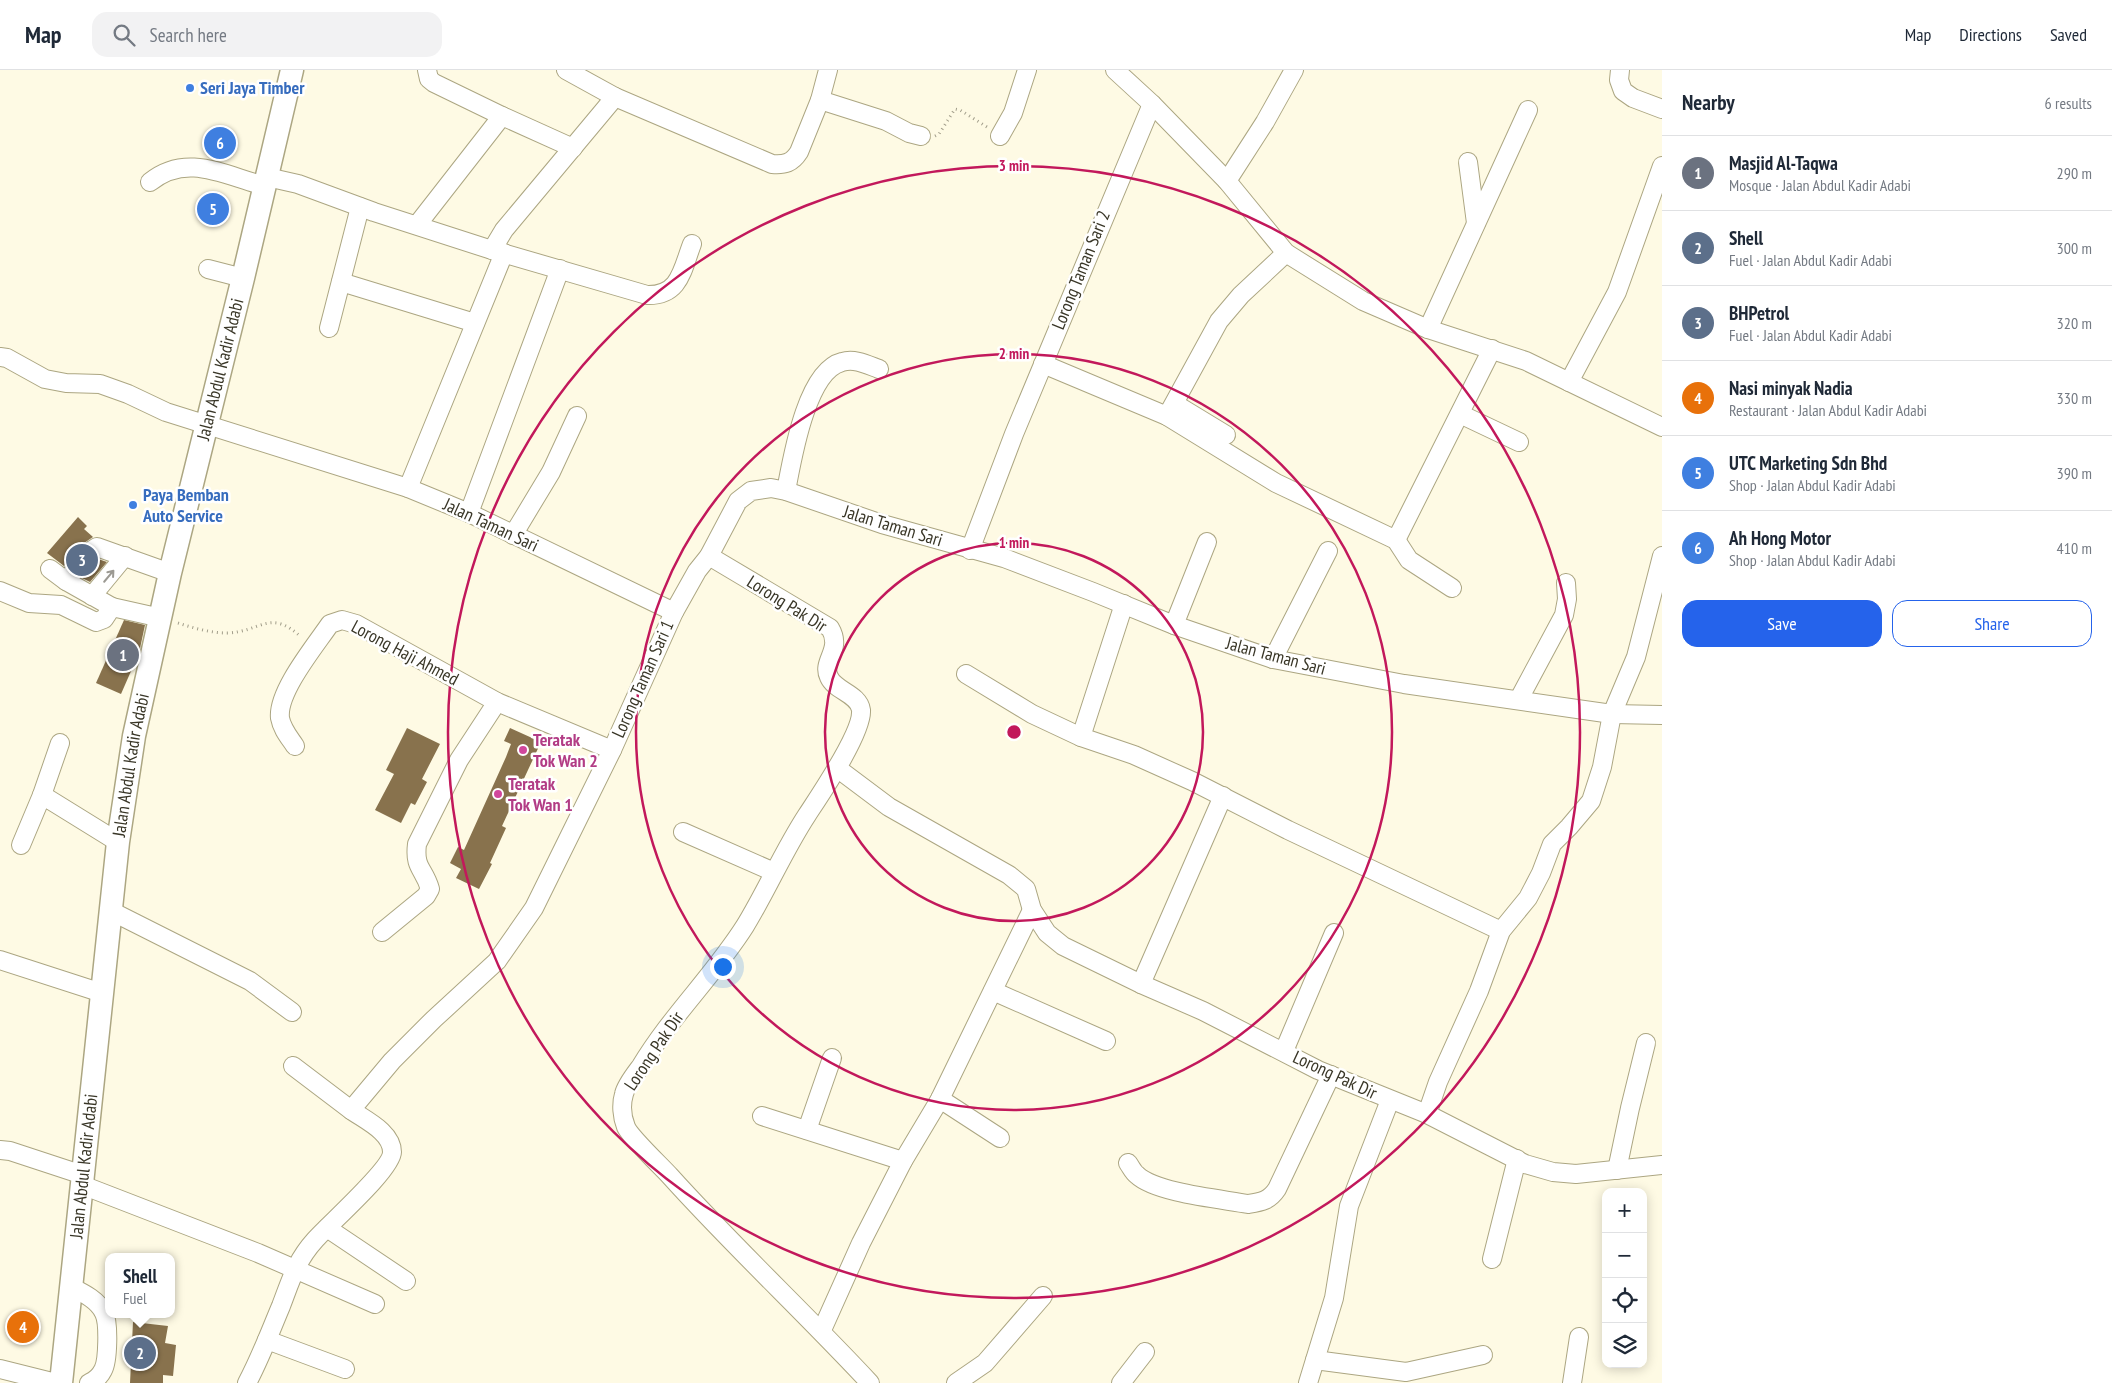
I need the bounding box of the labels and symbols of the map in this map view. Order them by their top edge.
place label: Seri Jaya Timber [200,76,305,99]
marker: Seri Jaya Timber [184,82,196,94]
pin: 6 [204,124,236,162]
text: 3 min [999,156,1029,175]
pin: 5 [197,190,229,228]
street label: Lorong Taman Sari 2 [1046,207,1115,333]
street label: Jalan Abdul Kadir Adabi [191,296,249,443]
text: 2 min [999,344,1029,363]
place label: Paya Bemban Auto Service [142,483,229,527]
street label: Jalan Taman Sari [439,492,542,557]
marker: Paya Bemban Auto Service [127,499,139,511]
street label: Jalan Taman Sari [840,499,945,551]
text: 1 min [999,533,1029,552]
pin: 3 [66,541,98,579]
one-way arrow [103,570,114,583]
street label: Lorong Pak Dir [743,570,832,637]
street label: Lorong Haji Ahmed [348,615,463,690]
street label: Lorong Taman Sari 1 [606,616,679,741]
street label: Jalan Taman Sari [1223,631,1329,680]
pin: 1 [107,636,139,674]
street label: Jalan Abdul Kadir Adabi [107,691,154,839]
centre of rings [1005,723,1023,741]
place label: Teratak Tok Wan 2 [533,728,598,772]
marker: Teratak Tok Wan 2 [517,744,529,756]
place label: Teratak Tok Wan 1 [508,772,573,816]
marker: Teratak Tok Wan 1 [492,788,504,800]
your location [710,954,736,980]
street label: Lorong Pak Dir [619,1007,688,1095]
street label: Lorong Pak Dir [1289,1045,1381,1104]
street label: Jalan Abdul Kadir Adabi [64,1093,102,1240]
pin: 4 [7,1308,39,1346]
pin: 2 [124,1334,156,1372]

